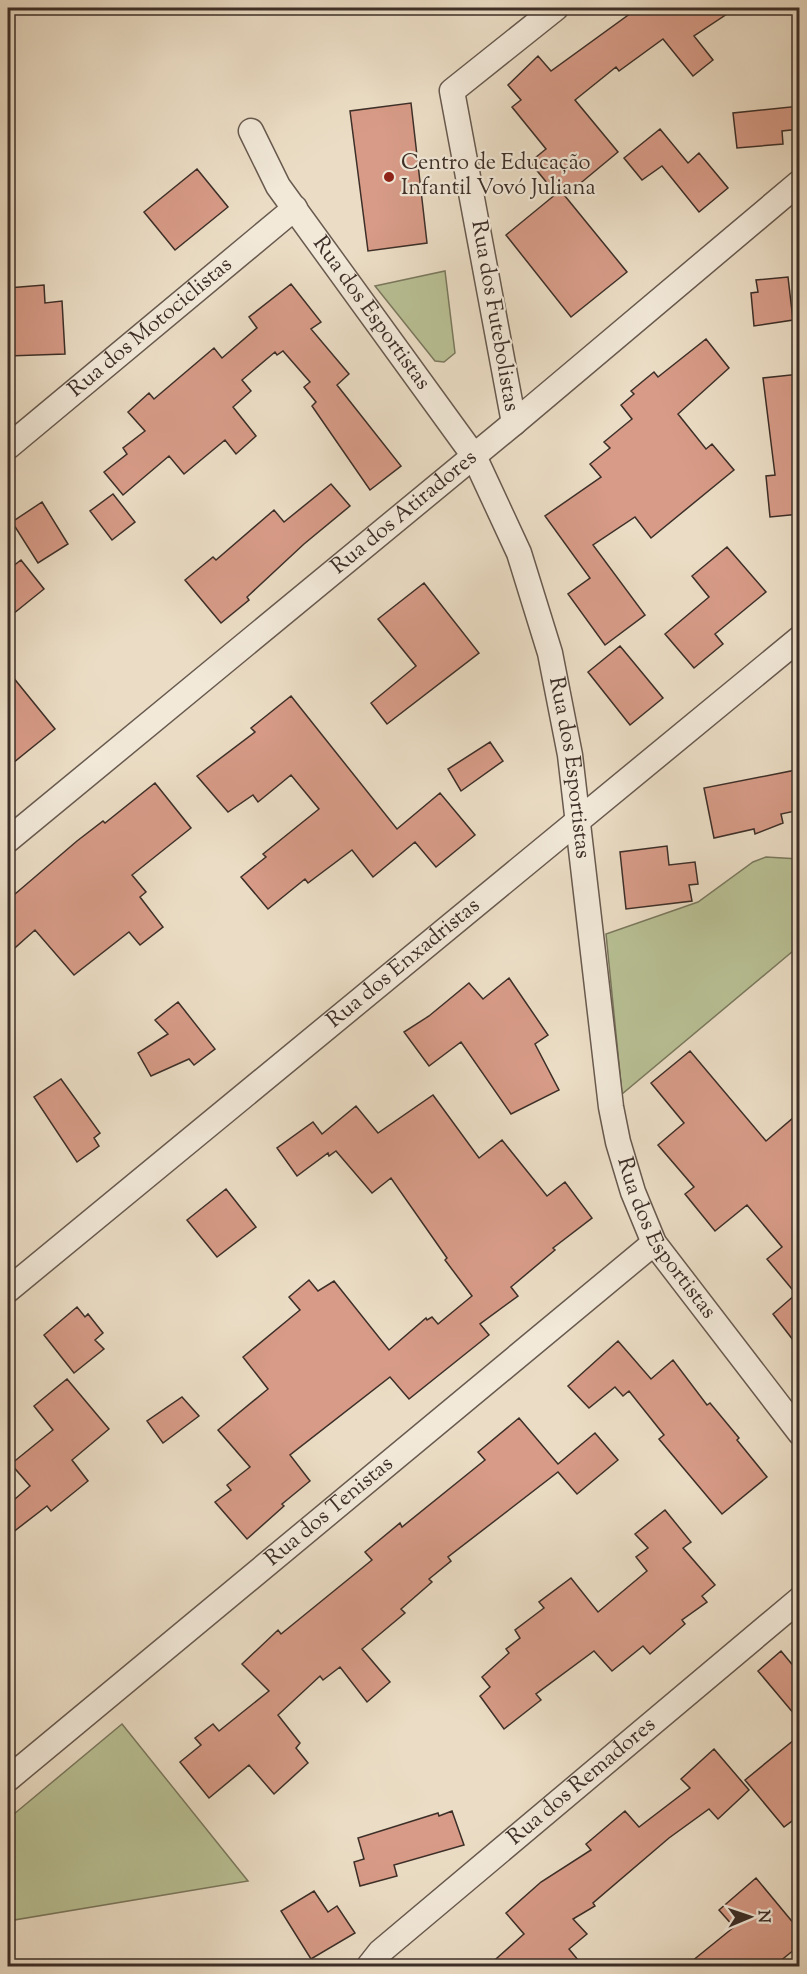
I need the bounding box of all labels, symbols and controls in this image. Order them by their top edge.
place label: Centro de Educação Infantil Vovó Juliana [401,148,596,205]
marker: Centro de Educação Infantil Vovó Juliana [382,170,396,184]
street label: Rua dos Futebolistas [461,218,527,414]
street label: Rua dos Esportistas [304,230,438,397]
street label: Rua dos Motociclistas [62,250,240,406]
street label: Rua dos Atiradores [325,443,485,583]
street label: Rua dos Esportistas [539,674,598,860]
street label: Rua dos Enxadristas [320,891,488,1037]
street label: Rua dos Esportistas [607,1153,723,1326]
street label: Rua dos Tenistas [259,1449,401,1575]
street label: Rua dos Remadores [501,1710,663,1854]
north arrow [720,1887,780,1947]
text: N [751,1910,774,1924]

